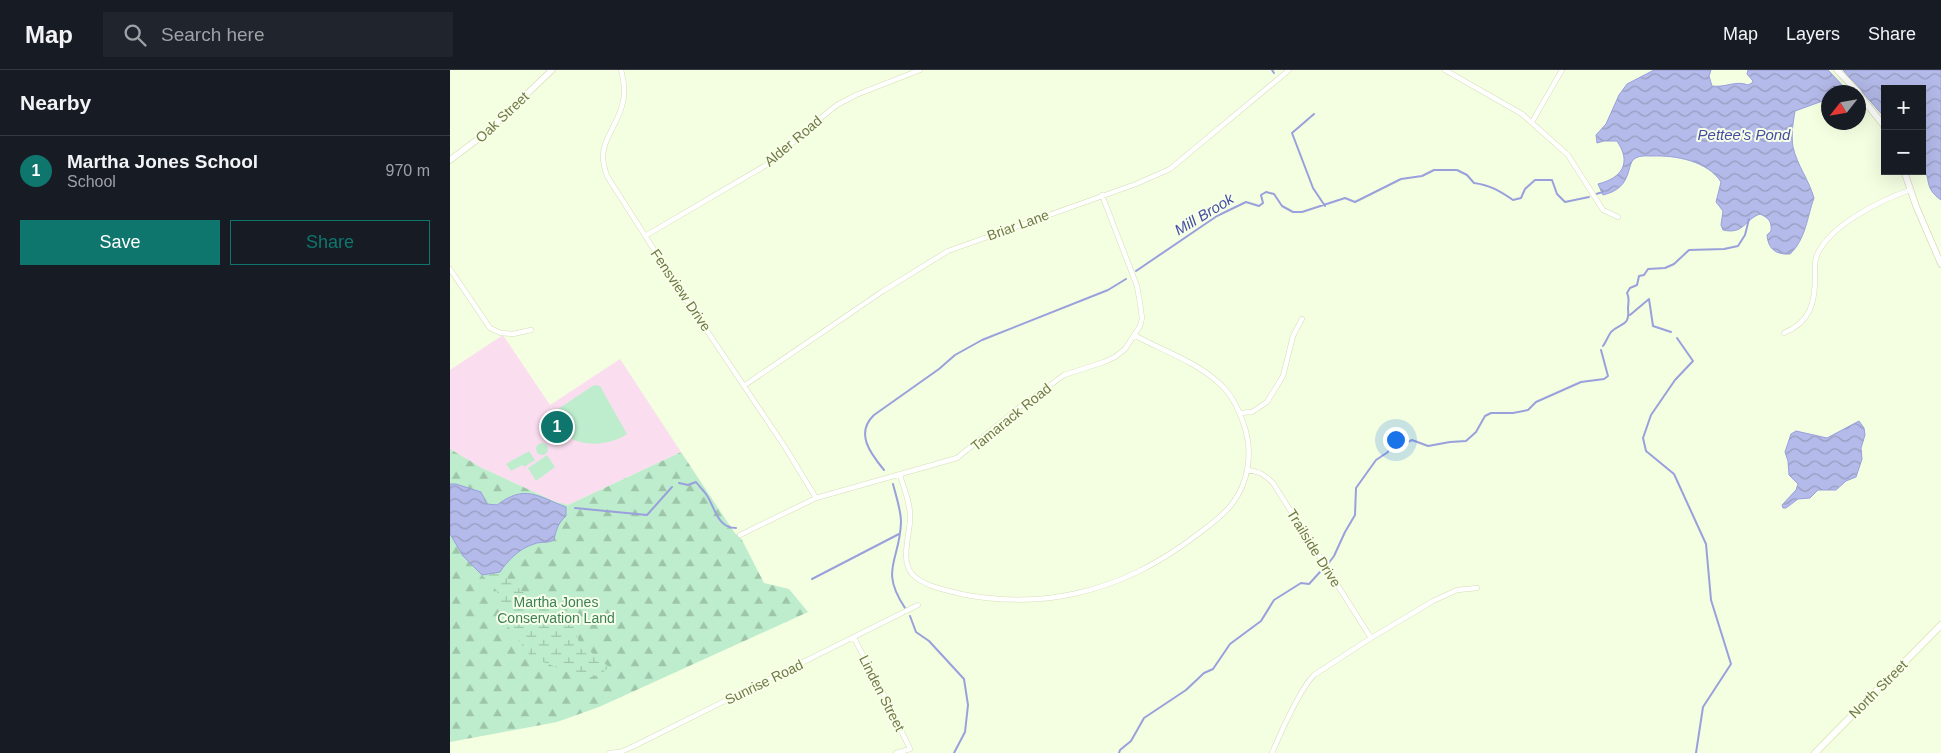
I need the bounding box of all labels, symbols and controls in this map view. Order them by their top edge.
search box [103,12,453,57]
text: Map [25,21,73,48]
icon: search [121,21,149,49]
text: Search here [161,24,265,45]
text: Map [1723,24,1758,44]
text: Layers [1786,24,1840,44]
text: Share [1868,24,1916,44]
north arrow [1821,85,1866,130]
map controls [1881,85,1926,175]
button: + [1881,85,1926,130]
street label: Oak Street [472,88,532,146]
text: Nearby [20,91,91,114]
street label: Alder Road [761,112,825,170]
water label: Pettee's Pond [1698,126,1791,143]
button: − [1881,130,1926,175]
text: Martha Jones School [67,151,258,172]
text: 1 [32,162,40,179]
text: 970 m [386,162,430,179]
text: School [67,173,116,190]
water label: Mill Brook [1171,189,1238,238]
street label: Briar Lane [985,206,1051,244]
button: Save [20,220,220,265]
button: Share [230,220,430,265]
street label: Fensview Drive [648,246,715,334]
street label: Tamarack Road [968,380,1054,454]
pin: 1 [541,408,573,446]
your location [1383,427,1409,453]
street label: Trailside Drive [1284,506,1344,590]
park label: Martha Jones Conservation Land [497,594,615,626]
street label: Linden Street [856,652,908,734]
street label: Sunrise Road [722,656,806,708]
street label: North Street [1846,657,1910,721]

